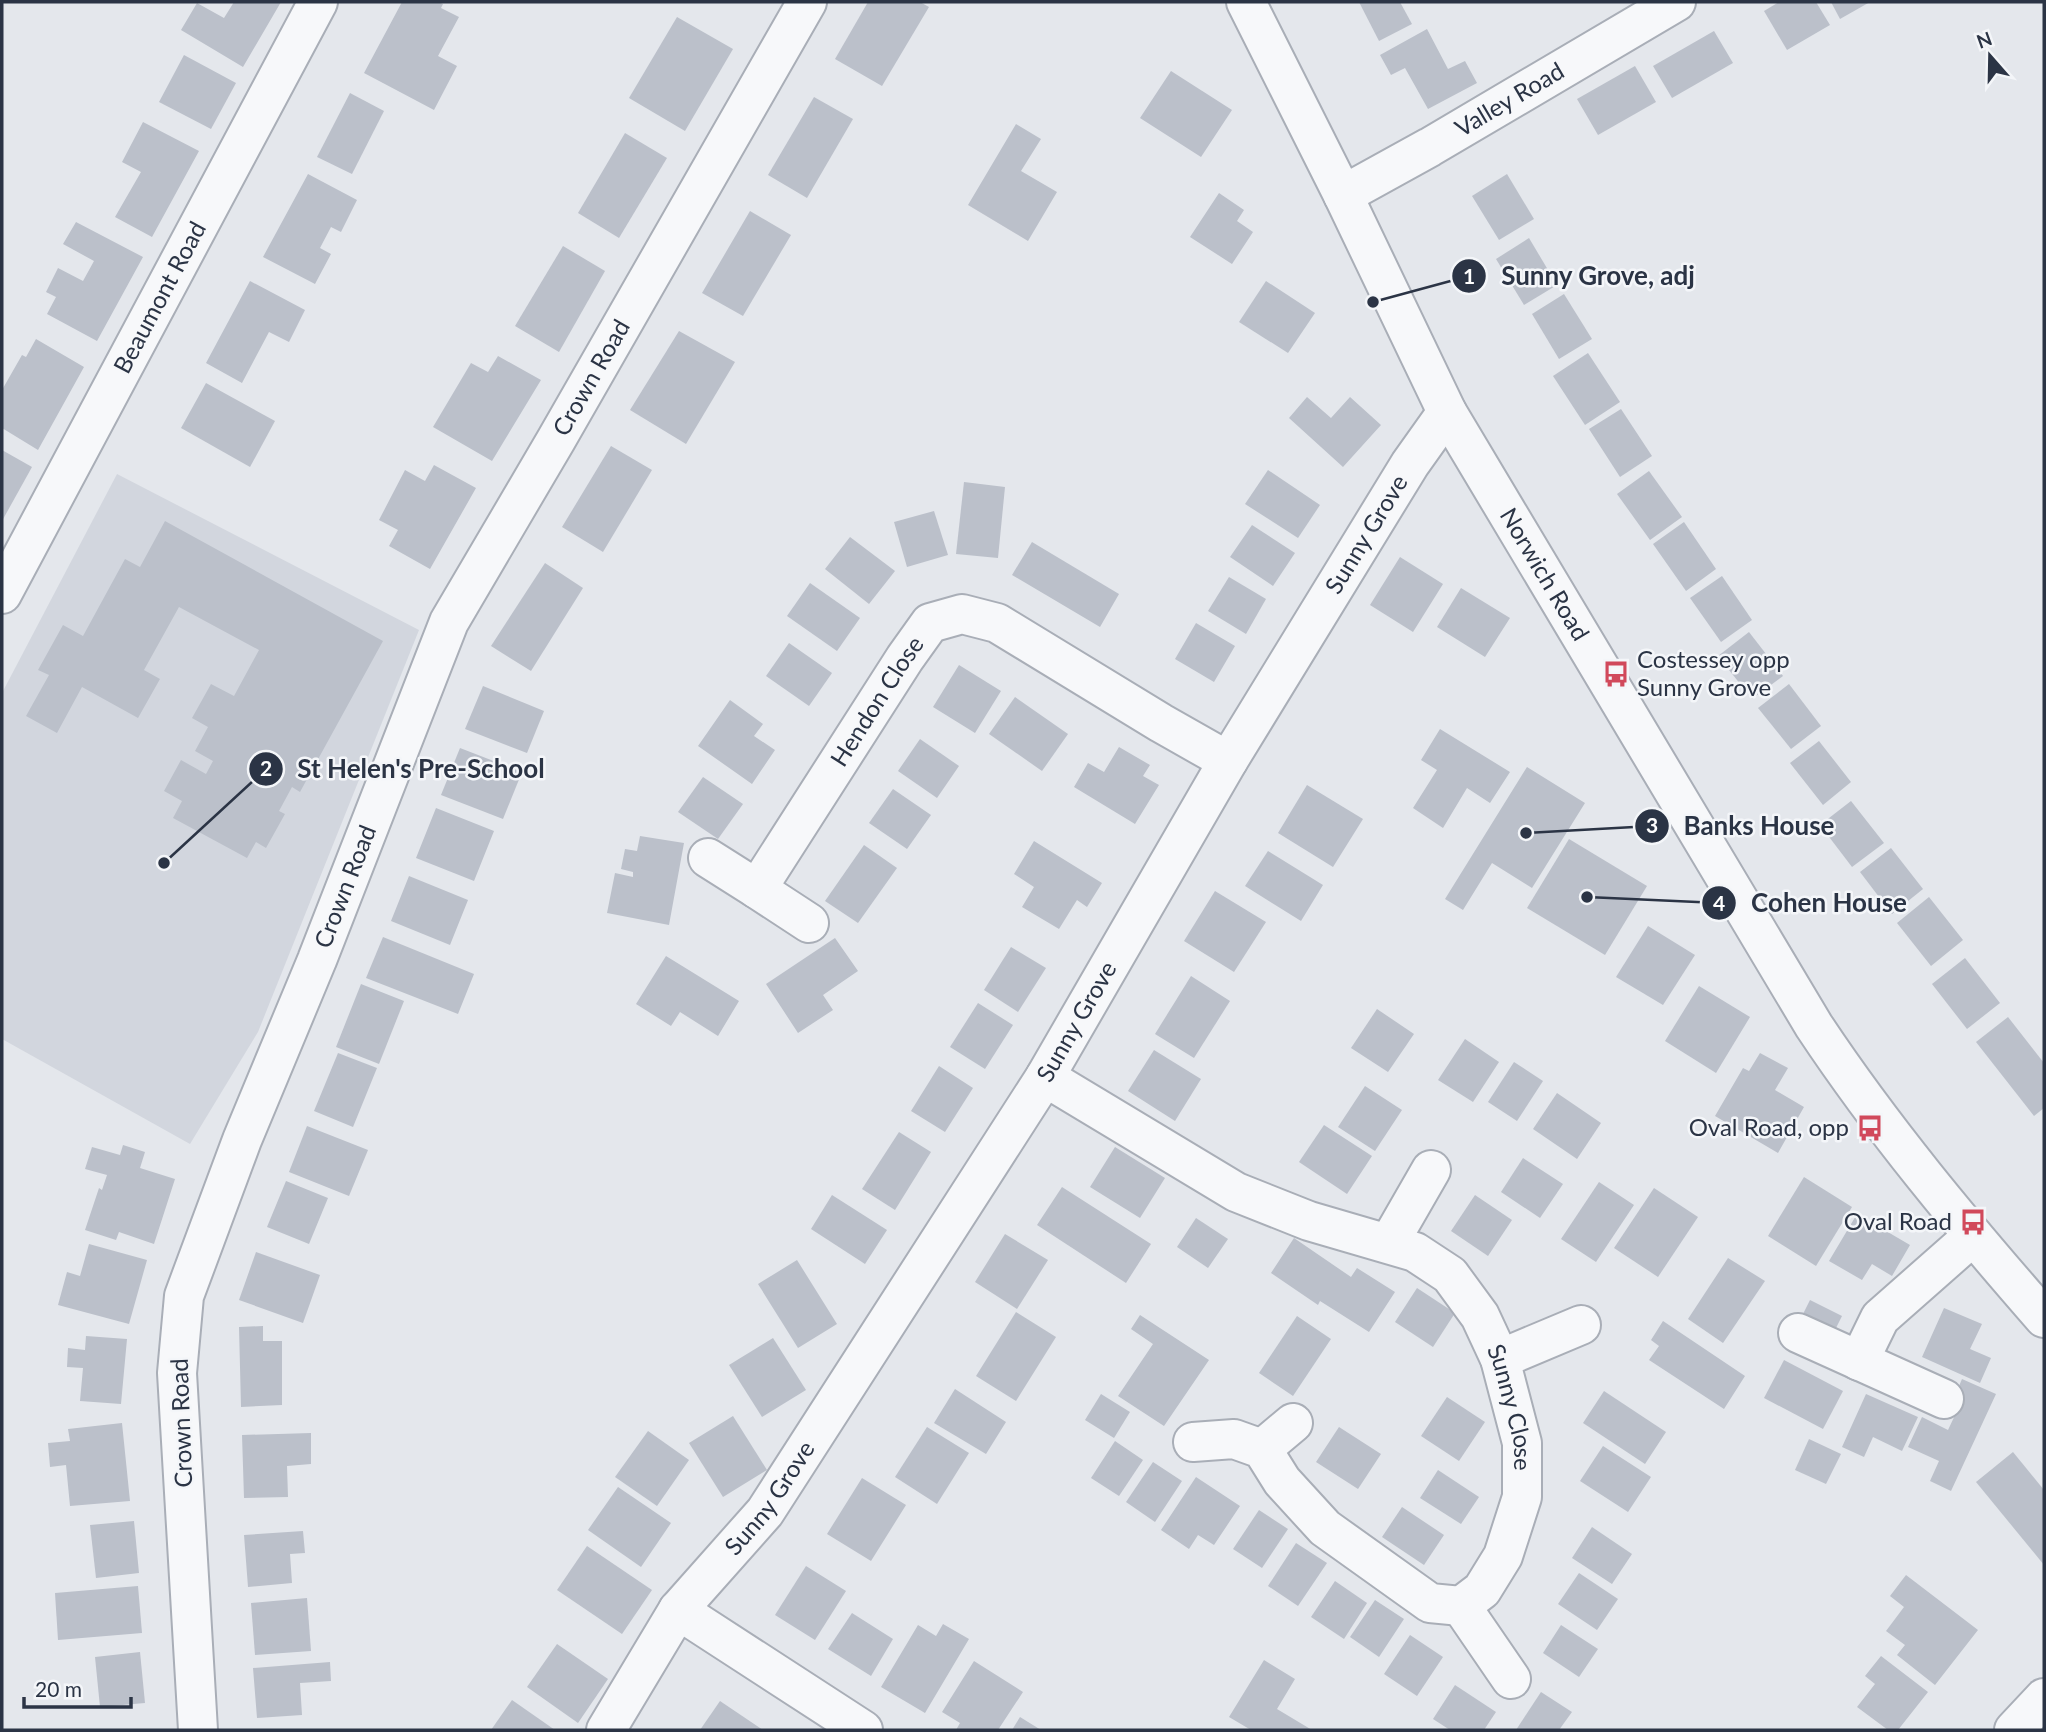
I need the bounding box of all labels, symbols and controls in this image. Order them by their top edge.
north arrow [1955,21,2025,91]
text: N [1973,26,1995,53]
street label: Valley Road [1449,55,1569,142]
street label: Beaumont Road [107,216,211,378]
callout: Sunny Grove, adj [1452,253,1709,300]
text: Sunny Grove, adj [1501,259,1695,291]
text: 1 [1463,263,1475,288]
street label: Crown Road [546,314,635,440]
street label: Sunny Grove [1318,469,1413,599]
street label: Norwich Road [1495,502,1596,645]
street label: Hendon Close [824,630,929,771]
place label: Costessey opp Sunny Grove [1637,644,1790,701]
bus stop icon: Costessey opp Sunny Grove [1601,659,1631,689]
callout: St Helen's Pre-School [249,745,559,792]
text: St Helen's Pre-School [297,752,545,784]
text: 2 [260,755,272,780]
callout: Banks House [1635,802,1849,849]
text: Banks House [1684,809,1835,841]
text: 3 [1646,812,1658,837]
street label: Crown Road [307,821,381,952]
callout: Cohen House [1702,880,1921,927]
text: Cohen House [1751,886,1907,918]
text: 4 [1713,890,1725,915]
street label: Sunny Grove [1029,956,1122,1086]
place label: Oval Road, opp [1689,1112,1849,1141]
bus stop icon: Oval Road, opp [1855,1113,1885,1143]
place label: Oval Road [1844,1206,1952,1235]
bus stop icon: Oval Road [1958,1207,1988,1237]
street label: Sunny Close [1482,1339,1539,1471]
street label: Crown Road [164,1358,197,1488]
street label: Sunny Grove [718,1435,820,1560]
scale bar [24,1666,131,1710]
text: 20 m [35,1676,82,1701]

